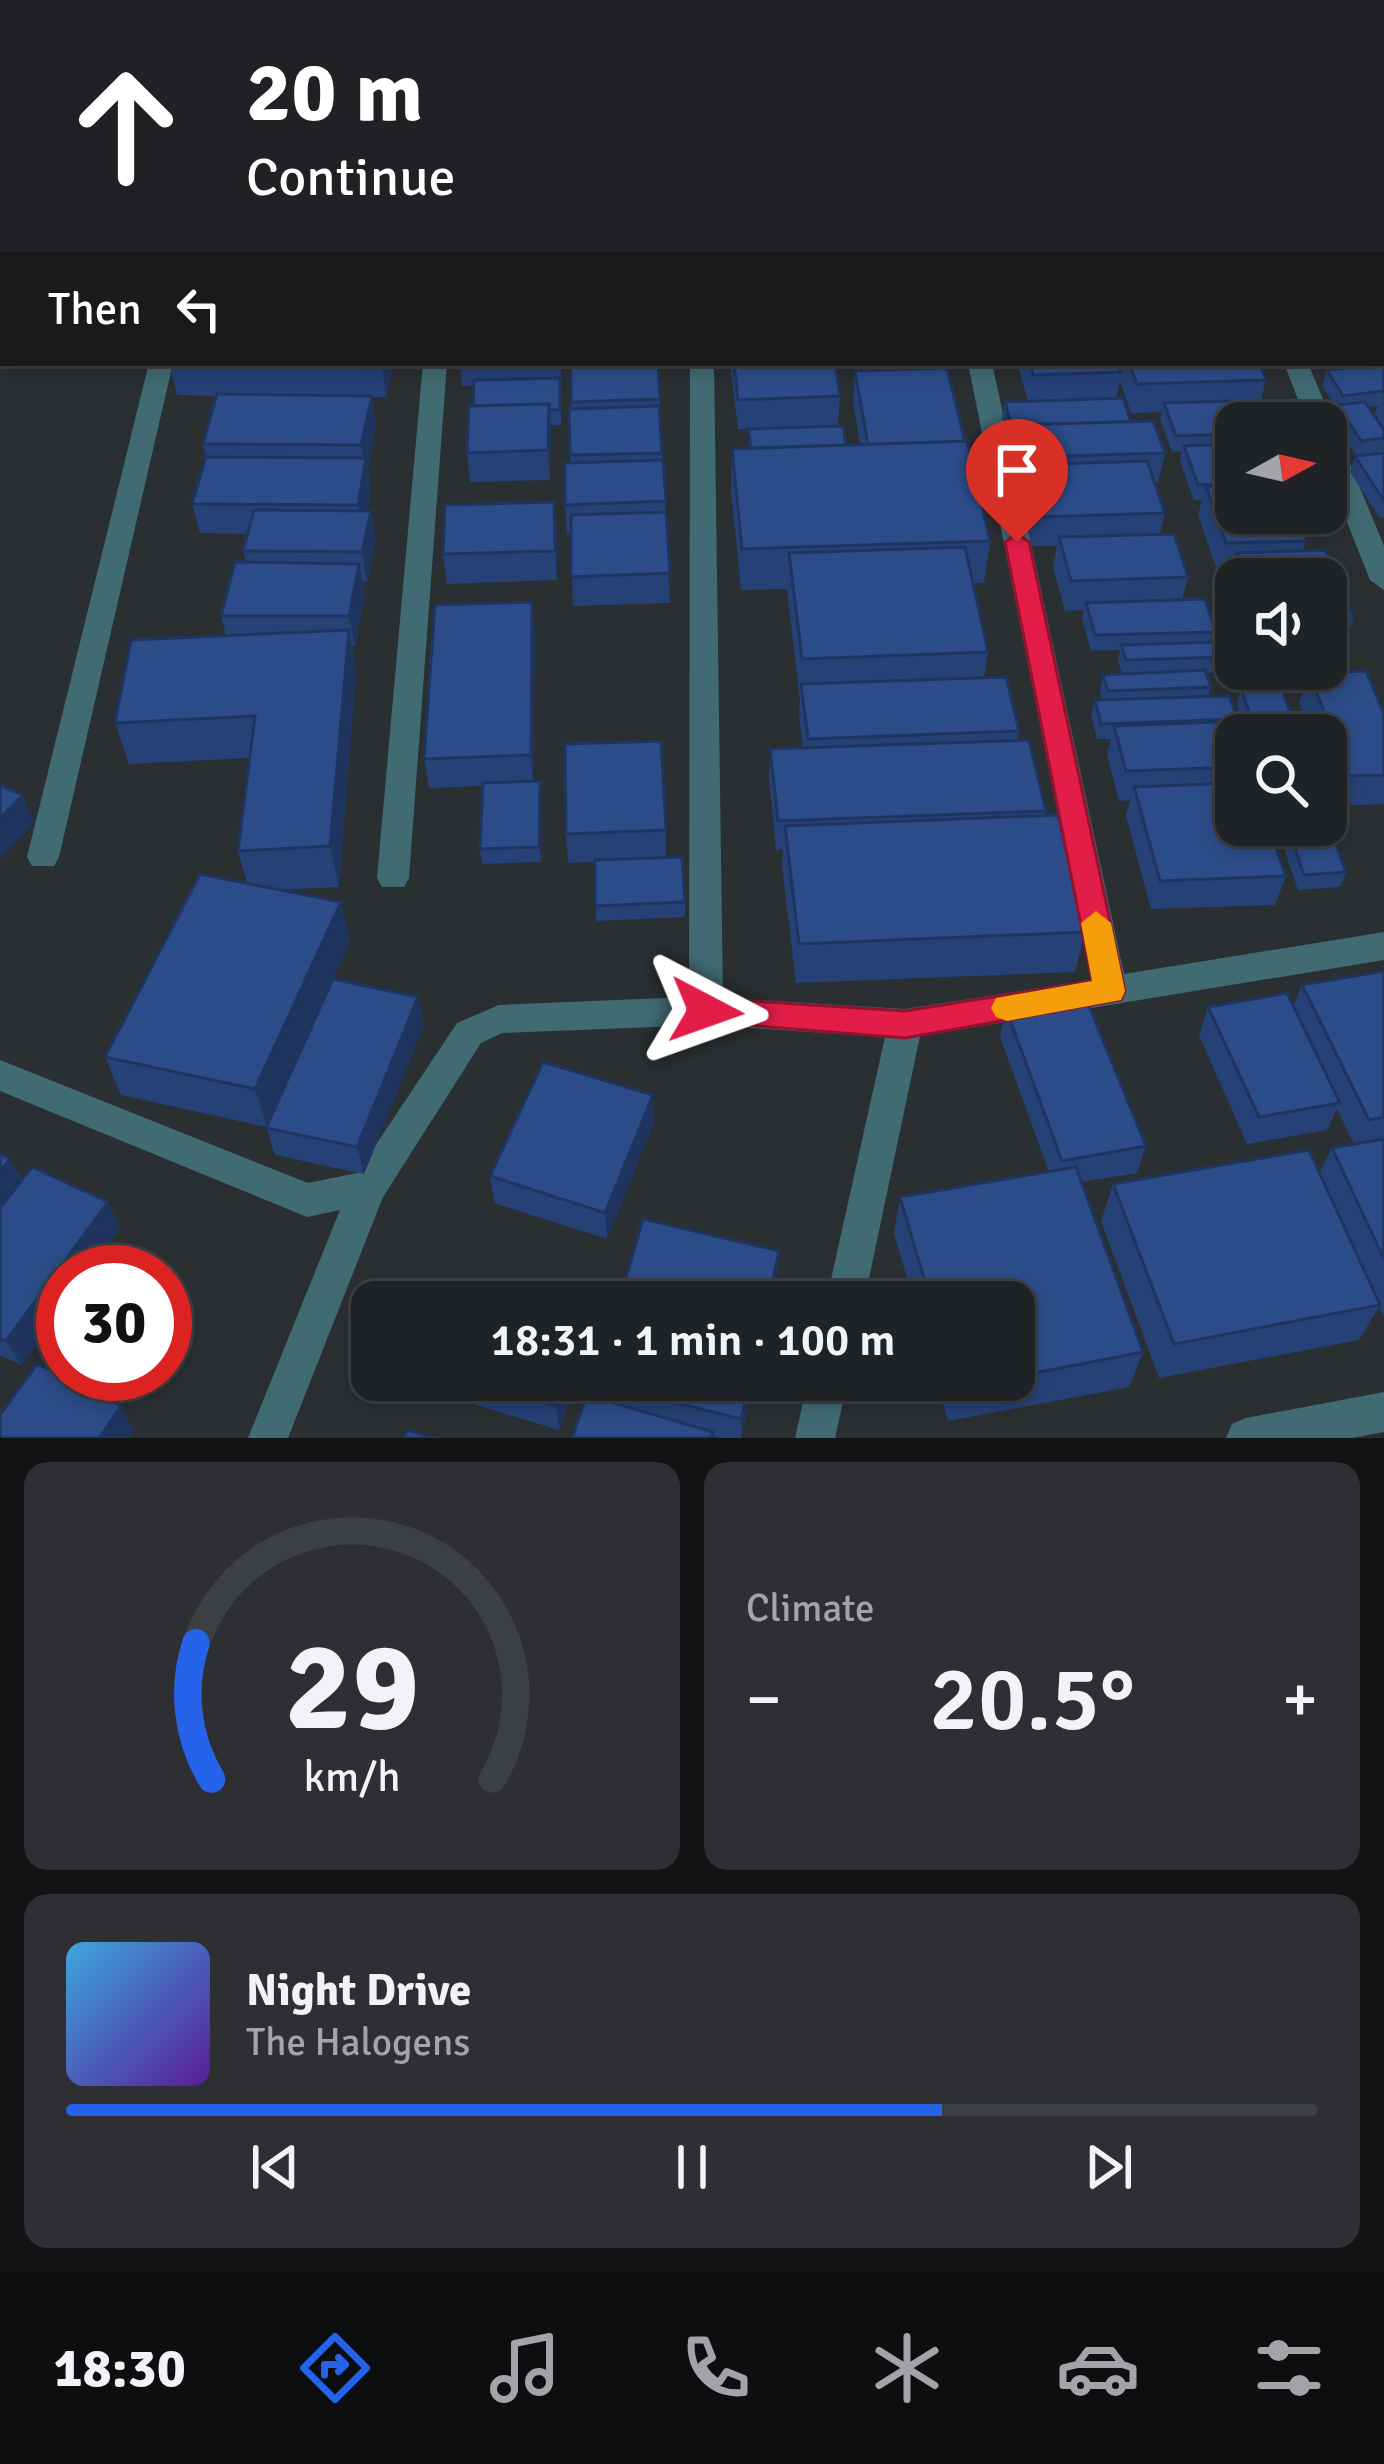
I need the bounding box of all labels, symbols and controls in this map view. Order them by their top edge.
text: 20 m [246,41,423,145]
icon: ahead [48,48,204,204]
text: Continue [246,144,456,211]
icon: left [166,276,232,342]
text: Then [48,282,142,337]
north arrow [1215,402,1347,534]
map controls [1215,402,1347,846]
pin [966,419,1068,542]
icon: arrive [984,437,1050,503]
button: sound [1215,558,1347,690]
button: search [1215,714,1347,846]
position arrow [643,948,769,1074]
speed limit sign: 30 [36,1245,192,1401]
text: 18:31 · 1 min · 100 m [491,1313,895,1368]
text: Climate [746,1584,875,1632]
text: 29 [285,1611,419,1764]
text: 20.5° [929,1644,1135,1755]
text: − [746,1659,782,1740]
text: + [1282,1659,1318,1740]
text: km/h [303,1751,401,1804]
text: Night Drive [246,1963,471,2018]
text: The Halogens [246,2018,470,2066]
icon: previous [242,2134,308,2200]
icon: pause [659,2134,725,2200]
icon: next [1076,2134,1142,2200]
icon: directions [293,2326,377,2410]
icon: music [483,2326,567,2410]
icon: phone [674,2326,758,2410]
icon: climate [865,2326,949,2410]
icon: car [1056,2326,1140,2410]
icon: filters [1247,2326,1331,2410]
text: 18:30 [53,2335,186,2402]

